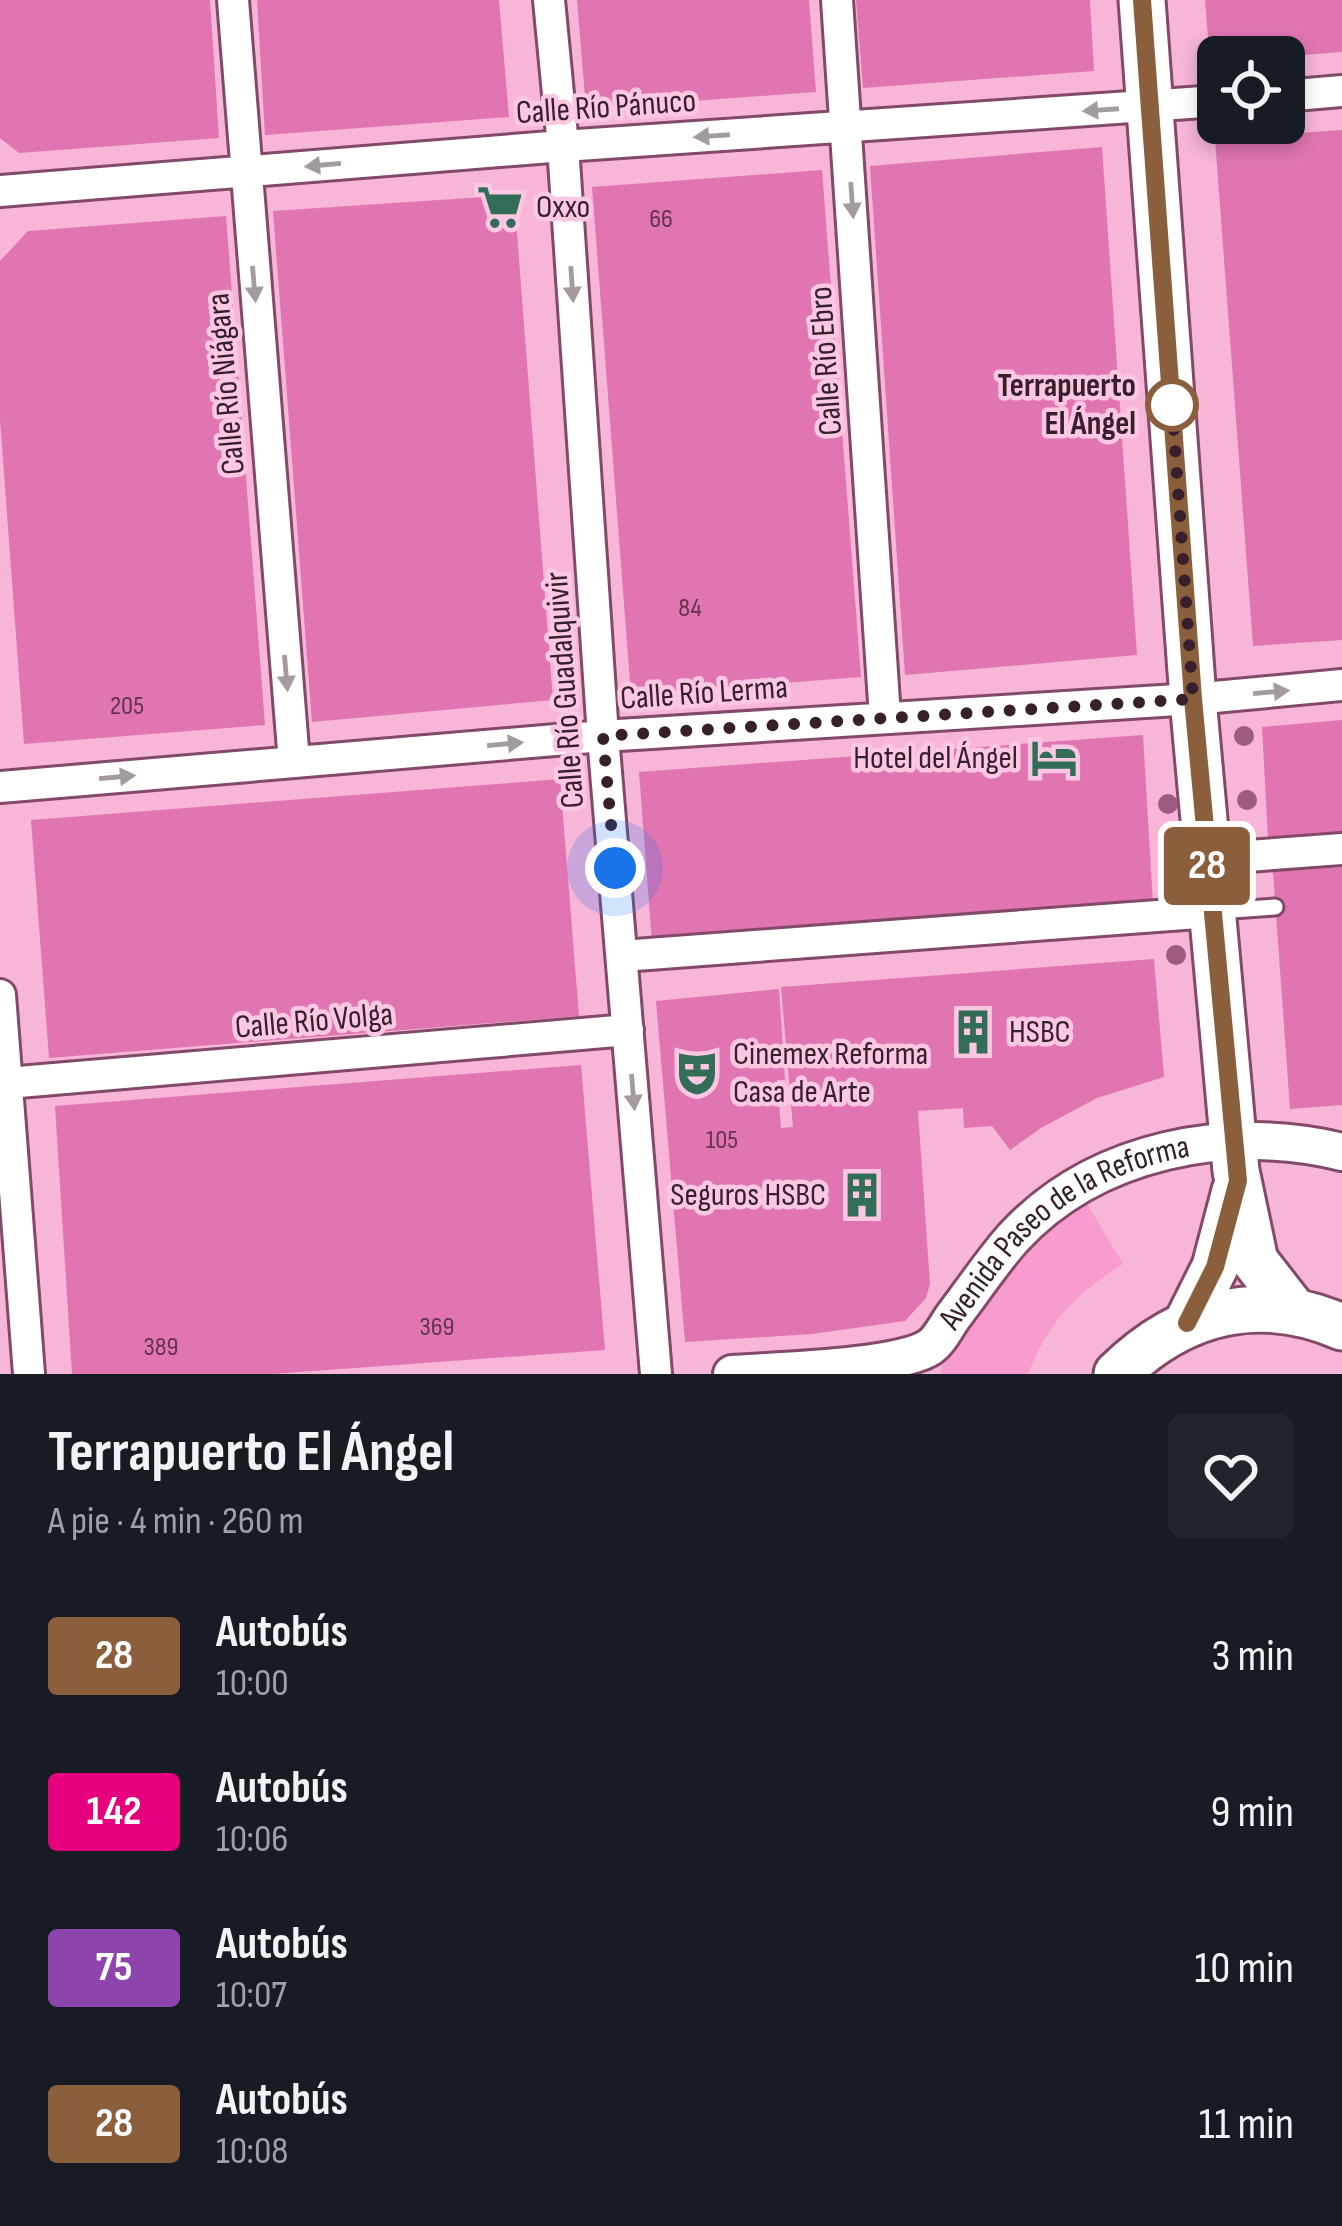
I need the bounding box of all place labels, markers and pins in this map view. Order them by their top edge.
supermarket icon: Oxxo [475,182,525,232]
place label: Oxxo [536,187,590,227]
place label: Terrapuerto El Ángel [997,366,1136,444]
marker: Terrapuerto El Ángel [1147,380,1197,430]
hotel icon: Hotel del Ángel [1029,733,1079,783]
place label: Hotel del Ángel [853,738,1018,778]
building icon: HSBC [948,1007,998,1057]
place label: HSBC [1009,1012,1071,1052]
place label: Cinemex Reforma Casa de Arte [733,1034,928,1112]
theatre icon: Cinemex Reforma Casa de Arte [672,1048,722,1098]
building icon: Seguros HSBC [837,1170,887,1220]
place label: Seguros HSBC [670,1175,826,1215]

